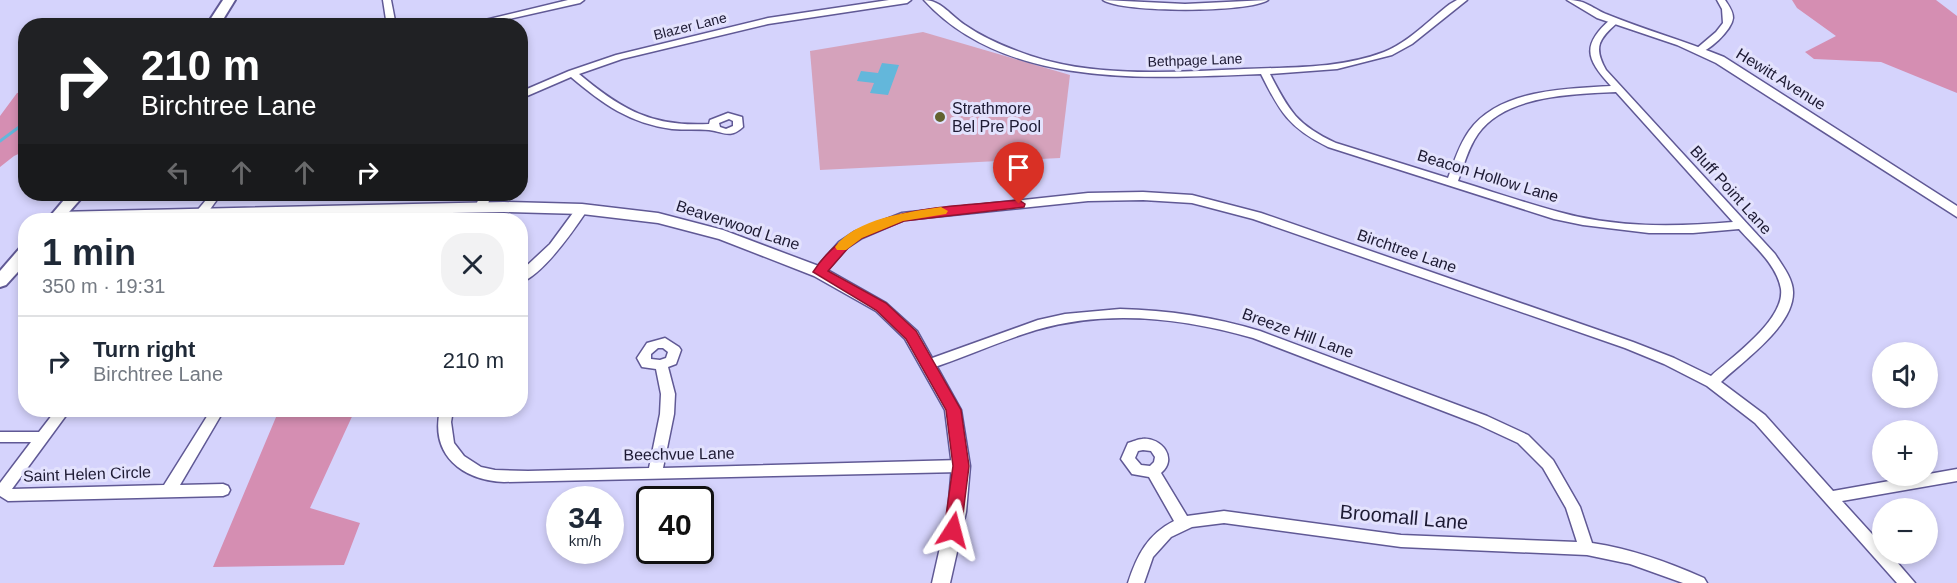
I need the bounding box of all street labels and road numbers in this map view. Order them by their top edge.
street label: Blazer Lane [652,9,728,43]
street label: Hewitt Avenue [1733,45,1829,113]
street label: Bethpage Lane [1147,50,1243,70]
street label: Bluff Point Lane [1687,142,1775,238]
street label: Beacon Hollow Lane [1415,146,1561,206]
street label: Beaverwood Lane [674,197,802,253]
street label: Birchtree Lane [1355,226,1459,276]
street label: Breeze Hill Lane [1240,305,1356,361]
street label: Beechvue Lane [623,445,735,463]
street label: Saint Helen Circle [23,463,151,485]
street label: Broomall Lane [1339,500,1469,534]

